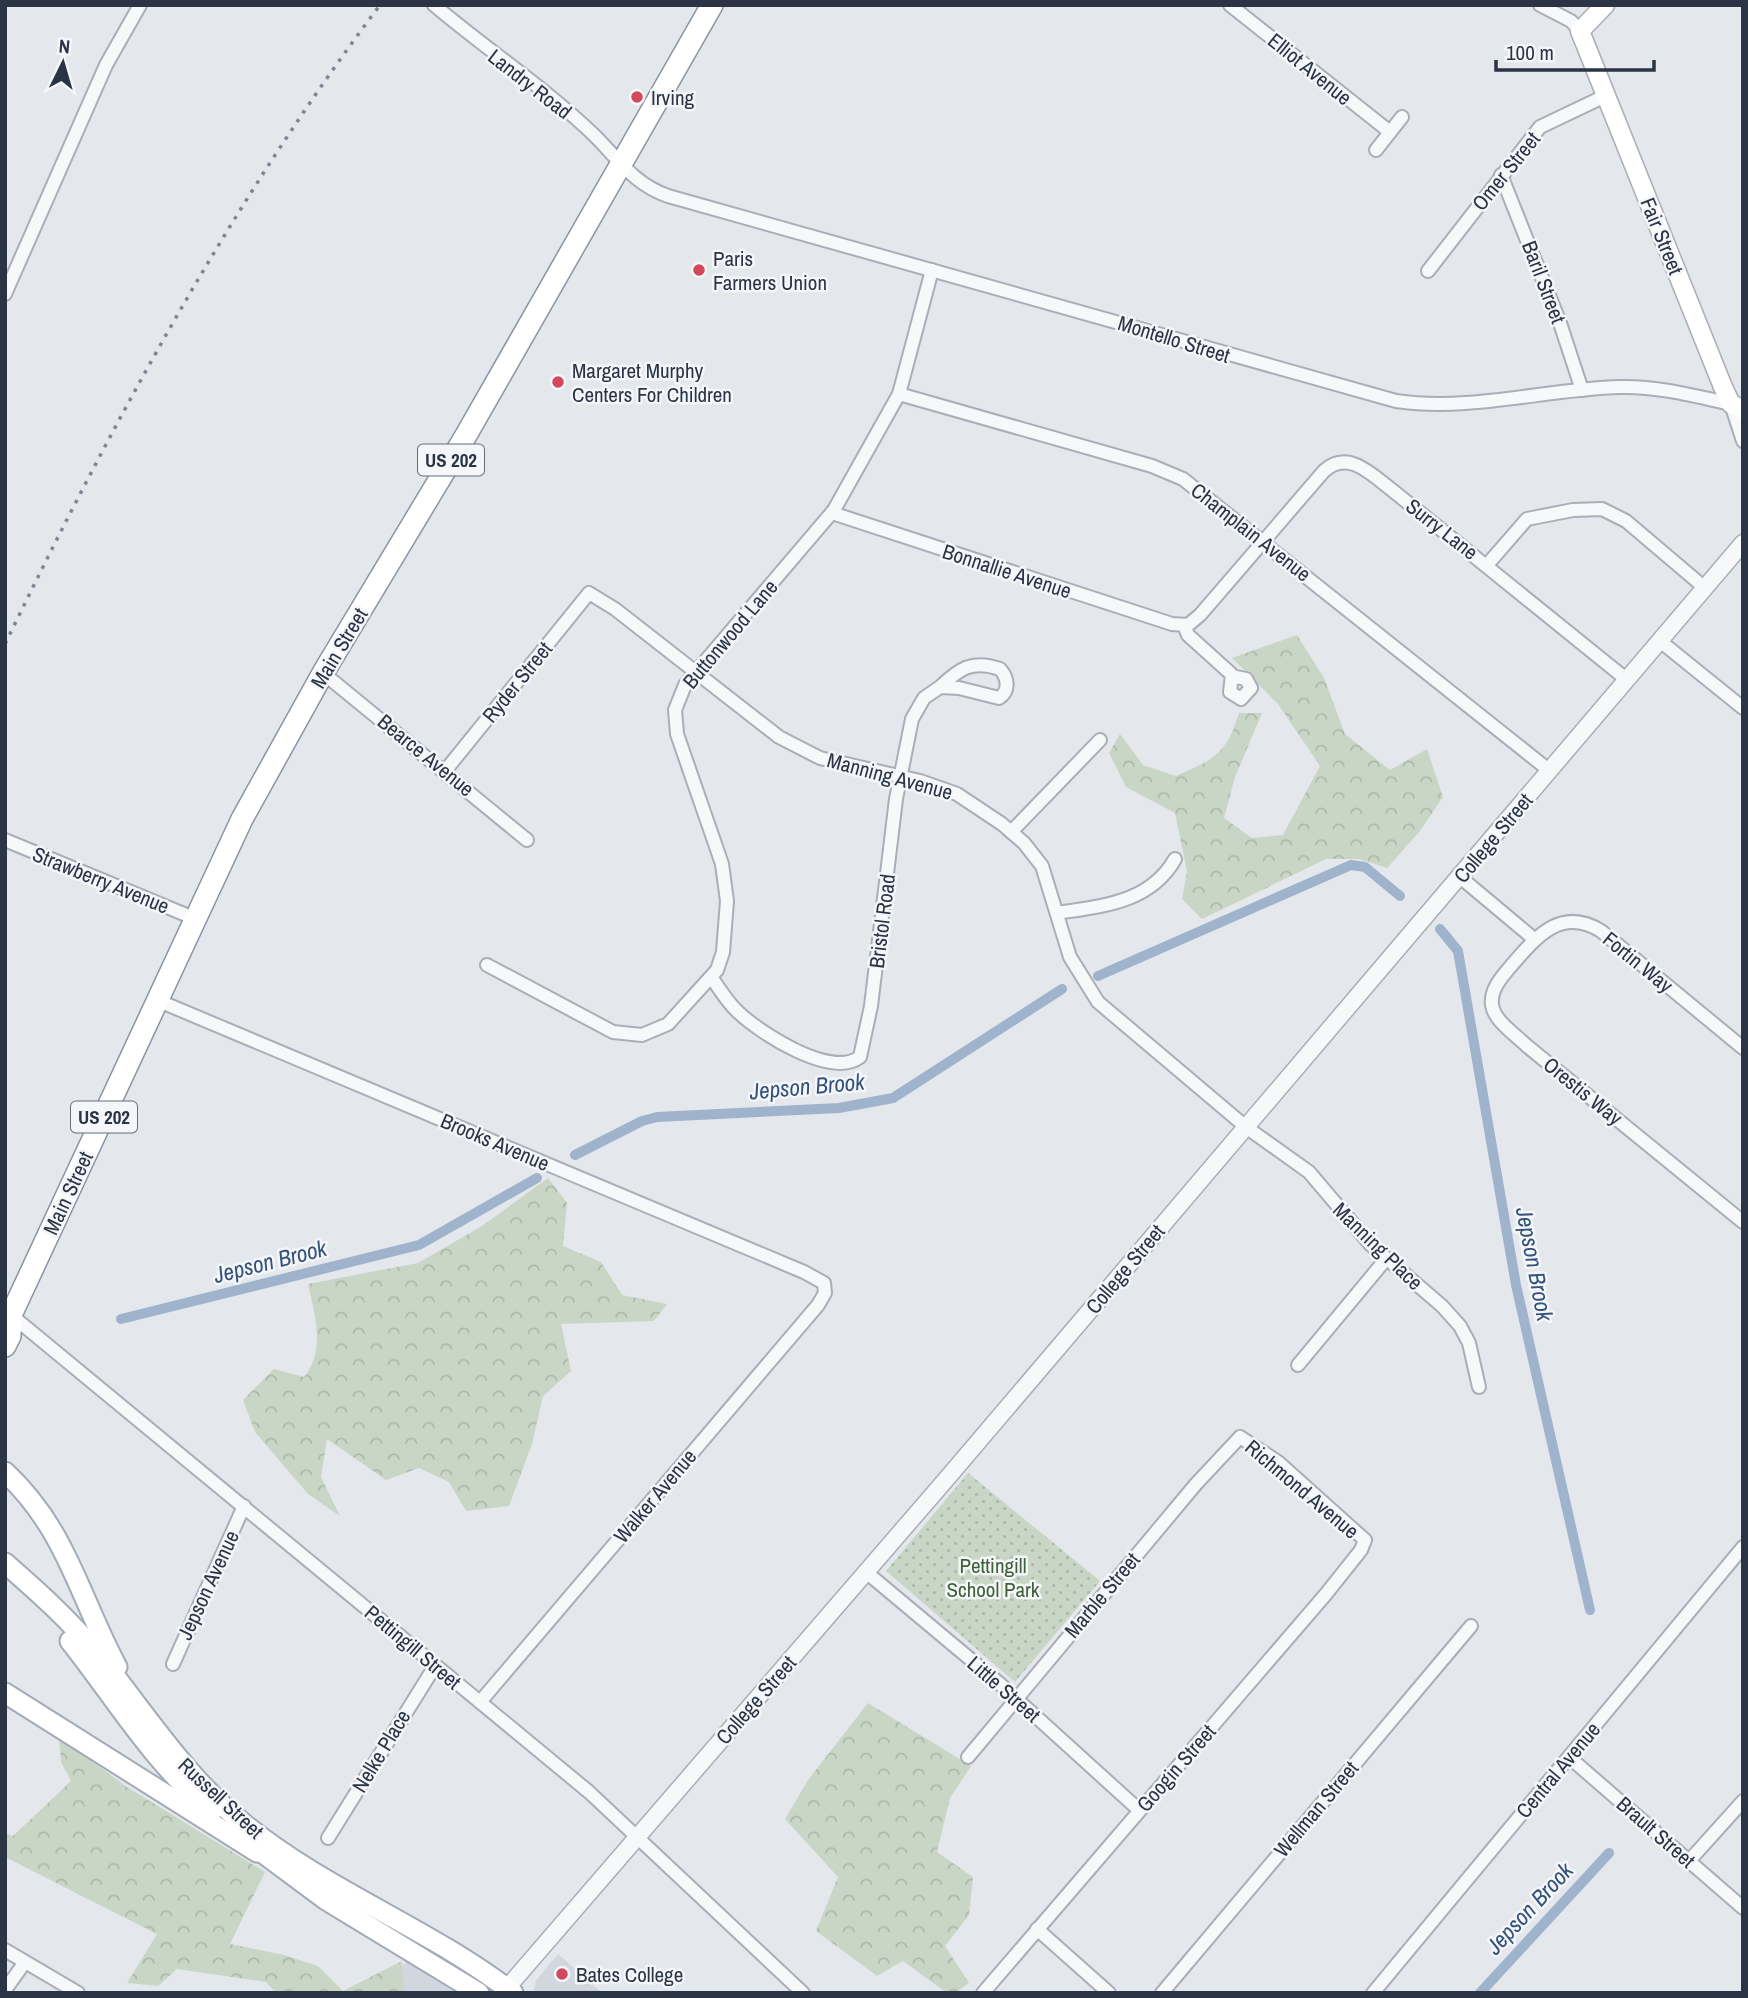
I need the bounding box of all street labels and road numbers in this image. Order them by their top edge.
street label: Elliot Avenue [1262,26,1358,112]
street label: Landry Road [482,42,578,126]
street label: Omer Street [1465,125,1547,217]
street label: Fair Street [1633,193,1691,279]
street label: Baril Street [1515,237,1573,328]
street label: Montello Street [1114,308,1234,370]
road number: US 202 [418,444,484,475]
street label: Champlain Avenue [1185,476,1317,588]
street label: Surry Lane [1400,492,1484,566]
street label: Bonnallie Avenue [939,537,1075,605]
street label: Buttonwood Lane [676,573,784,695]
street label: Main Street [304,602,374,694]
street label: Ryder Street [475,635,559,729]
street label: Bearce Avenue [372,707,480,803]
street label: Manning Avenue [824,745,956,807]
street label: College Street [1447,787,1539,889]
street label: Strawberry Avenue [28,839,174,921]
street label: Bristol Road [862,872,902,970]
street label: Fortin Way [1597,925,1680,1000]
street label: Orestis Way [1537,1050,1629,1132]
road number: US 202 [71,1102,137,1133]
street label: Brooks Avenue [436,1106,554,1178]
street label: Main Street [36,1146,100,1239]
street label: Manning Place [1327,1196,1429,1296]
street label: College Street [1079,1218,1171,1320]
street label: Richmond Avenue [1239,1433,1365,1545]
street label: Walker Avenue [607,1443,703,1549]
street label: Jepson Avenue [170,1526,246,1644]
street label: Marble Street [1058,1546,1146,1644]
street label: Pettingill Street [359,1598,468,1696]
street label: College Street [709,1649,803,1751]
street label: Little Street [961,1649,1047,1729]
street label: Nelke Place [345,1704,417,1798]
street label: Central Avenue [1509,1716,1607,1824]
street label: Googin Street [1130,1718,1222,1818]
street label: Russell Street [172,1751,270,1845]
street label: Wellman Street [1267,1755,1365,1863]
street label: Brault Street [1610,1790,1702,1874]

